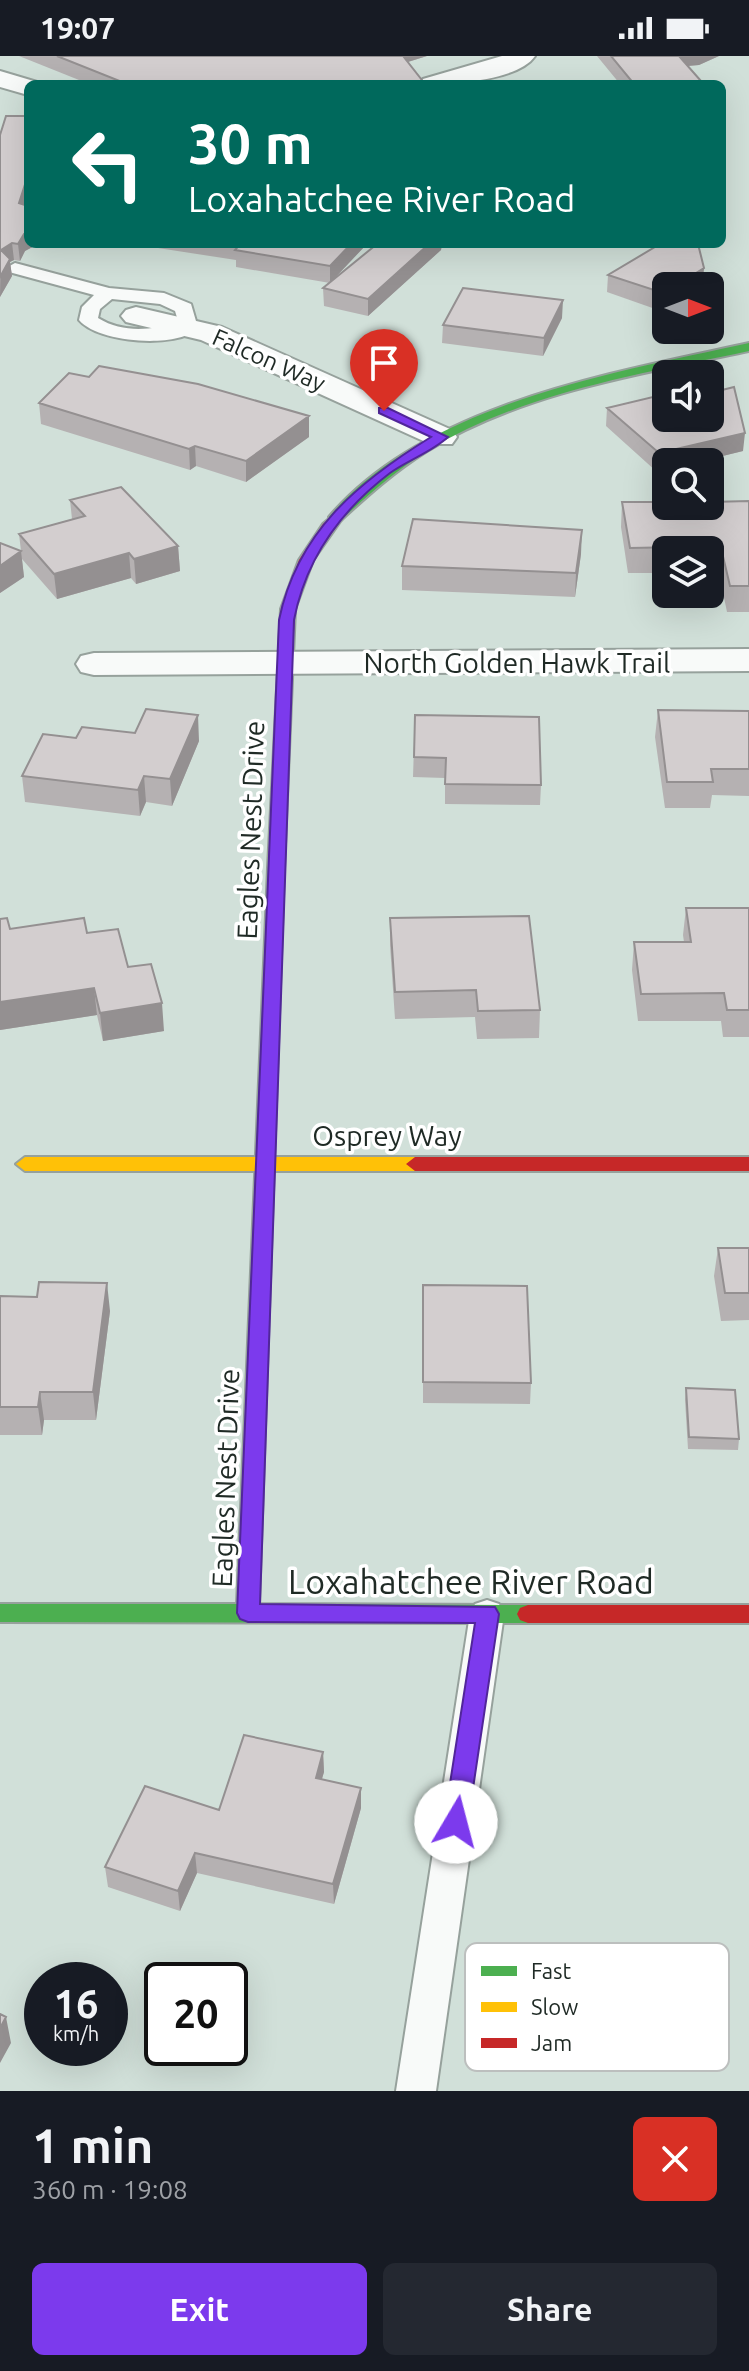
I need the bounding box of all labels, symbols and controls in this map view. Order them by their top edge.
text: 19:07 [40,11,115,45]
icon: left [56,112,160,216]
text: 30 m [188,112,313,175]
text: Loxahatchee River Road [188,178,575,219]
north arrow [652,272,724,344]
map controls [652,272,724,608]
street label: Falcon Way [209,323,330,397]
pin [350,329,418,411]
icon: arrive [362,341,406,385]
button: sound [652,360,724,432]
button: search [652,448,724,520]
button: layers [652,536,724,608]
street label: North Golden Hawk Trail [364,647,670,678]
street label: Eagles Nest Drive [231,720,269,940]
street label: Osprey Way [312,1120,462,1151]
street label: Eagles Nest Drive [206,1368,244,1588]
street label: Loxahatchee River Road [288,1562,654,1600]
position arrow [414,1780,498,1864]
legend [465,1943,729,2071]
text: Fast [531,1958,572,1983]
speed limit sign: 20 [144,1962,248,2066]
text: 16 [53,1981,99,2026]
text: Slow [531,1994,578,2019]
text: km/h [53,2022,99,2045]
text: Jam [531,2030,572,2055]
button: close [633,2117,717,2201]
text: 1 min [32,2118,153,2172]
text: 360 m · 19:08 [32,2175,188,2204]
button: Exit [32,2263,367,2355]
button: Share [383,2263,717,2355]

